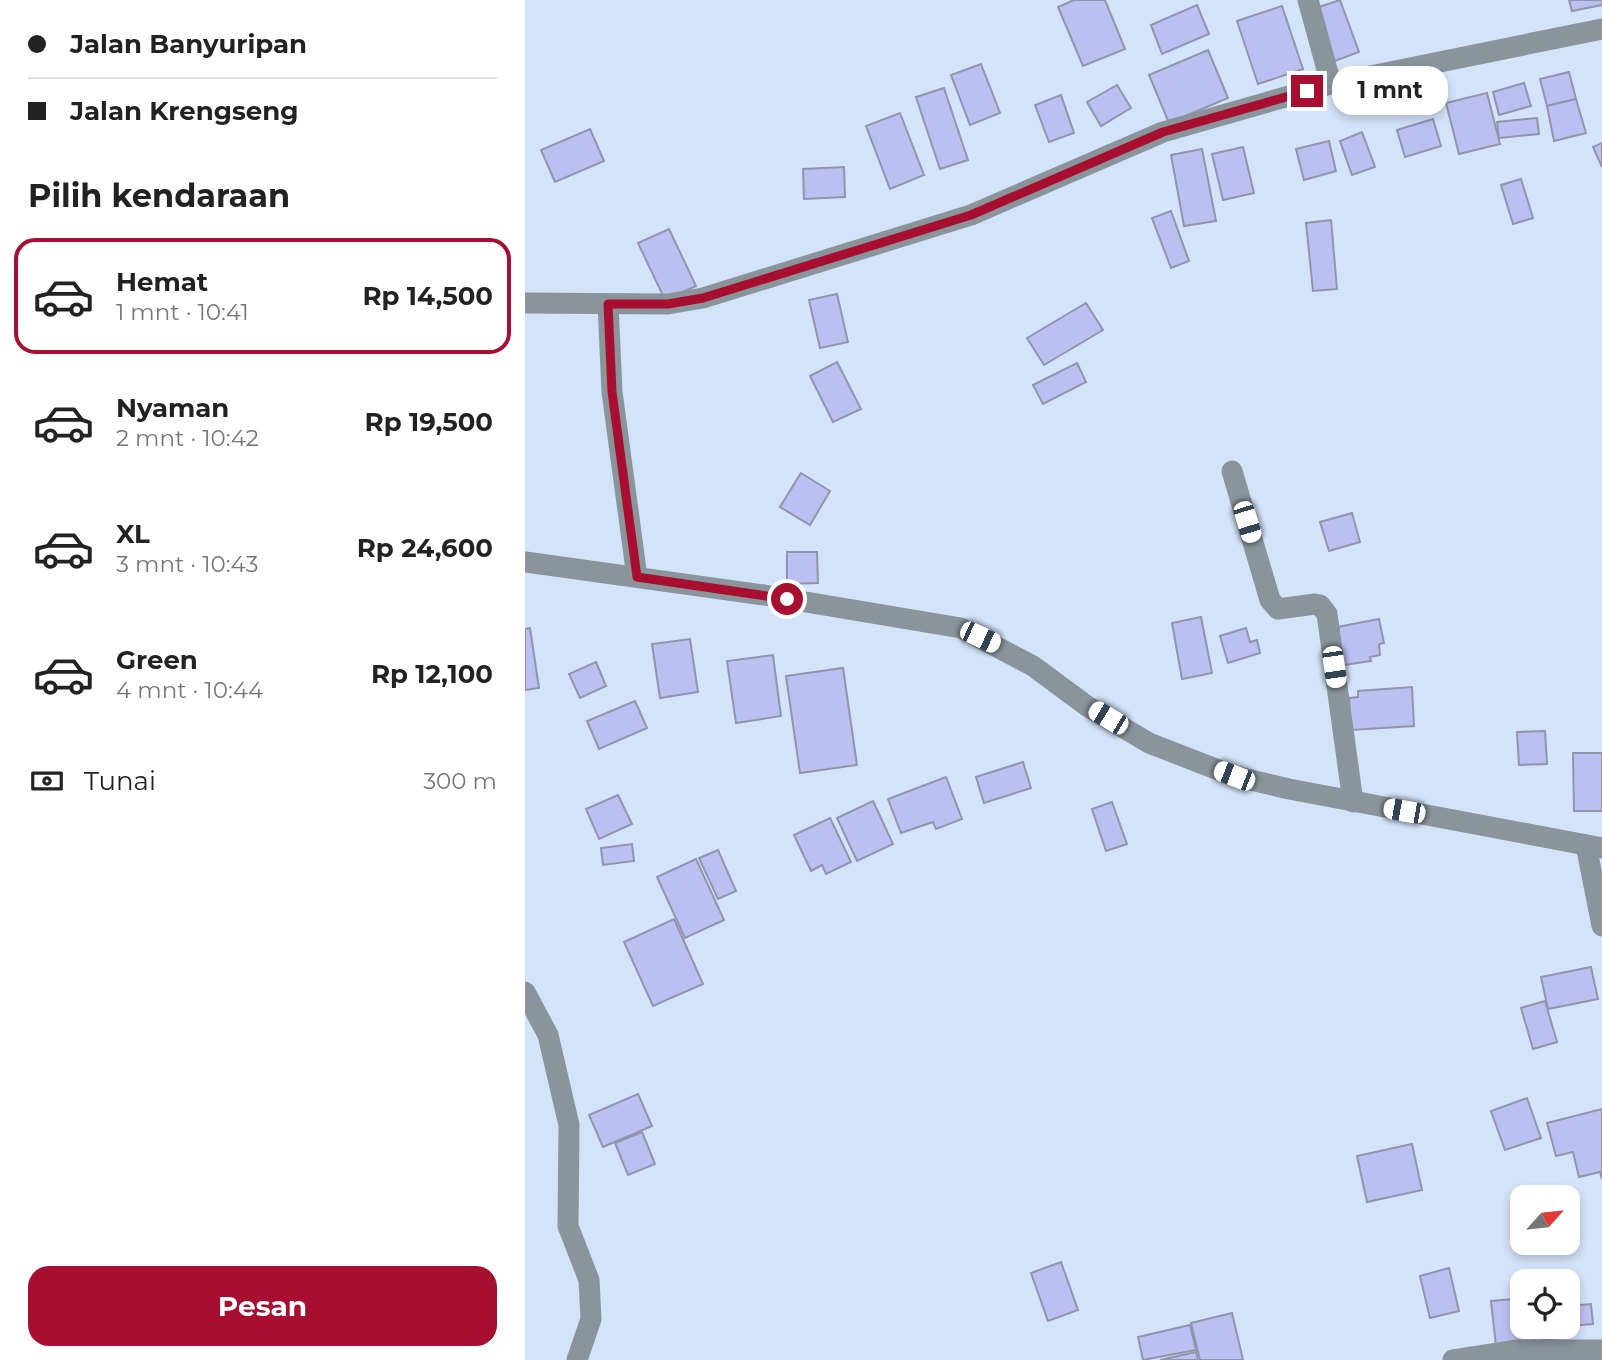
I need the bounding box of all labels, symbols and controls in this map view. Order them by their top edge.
text: Jalan Banyuripan [70,28,307,60]
callout: 1 mnt [1331,66,1447,116]
route end [1291,75,1323,107]
text: 1 mnt [1357,76,1423,104]
text: Jalan Krengseng [70,95,298,127]
text: Pilih kendaraan [28,176,290,215]
icon: car [32,265,95,328]
text: Hemat [116,266,208,298]
text: Rp 14,500 [362,280,493,312]
text: 1 mnt · 10:41 [116,298,249,326]
icon: car [32,391,95,454]
text: Nyaman [116,392,229,424]
text: Rp 19,500 [365,406,493,438]
text: 2 mnt · 10:42 [116,424,259,452]
car [1231,499,1264,545]
icon: car [32,517,95,580]
text: XL [116,518,150,550]
text: Rp 24,600 [357,532,493,564]
text: 3 mnt · 10:43 [116,550,258,578]
route start [771,583,803,615]
car [957,619,1004,655]
icon: car [32,643,95,706]
text: Green [116,644,198,676]
car [1321,645,1348,689]
text: Rp 12,100 [371,658,493,690]
text: 4 mnt · 10:44 [116,676,263,704]
car [1085,698,1132,738]
car [1211,759,1258,793]
icon: cash [28,762,66,800]
text: Tunai [84,765,156,797]
text: 300 m [423,767,497,795]
car [1382,797,1427,825]
north arrow [1510,1185,1580,1255]
map controls [1510,1185,1580,1339]
button: Pesan [28,1266,497,1346]
button: locate [1510,1269,1580,1339]

